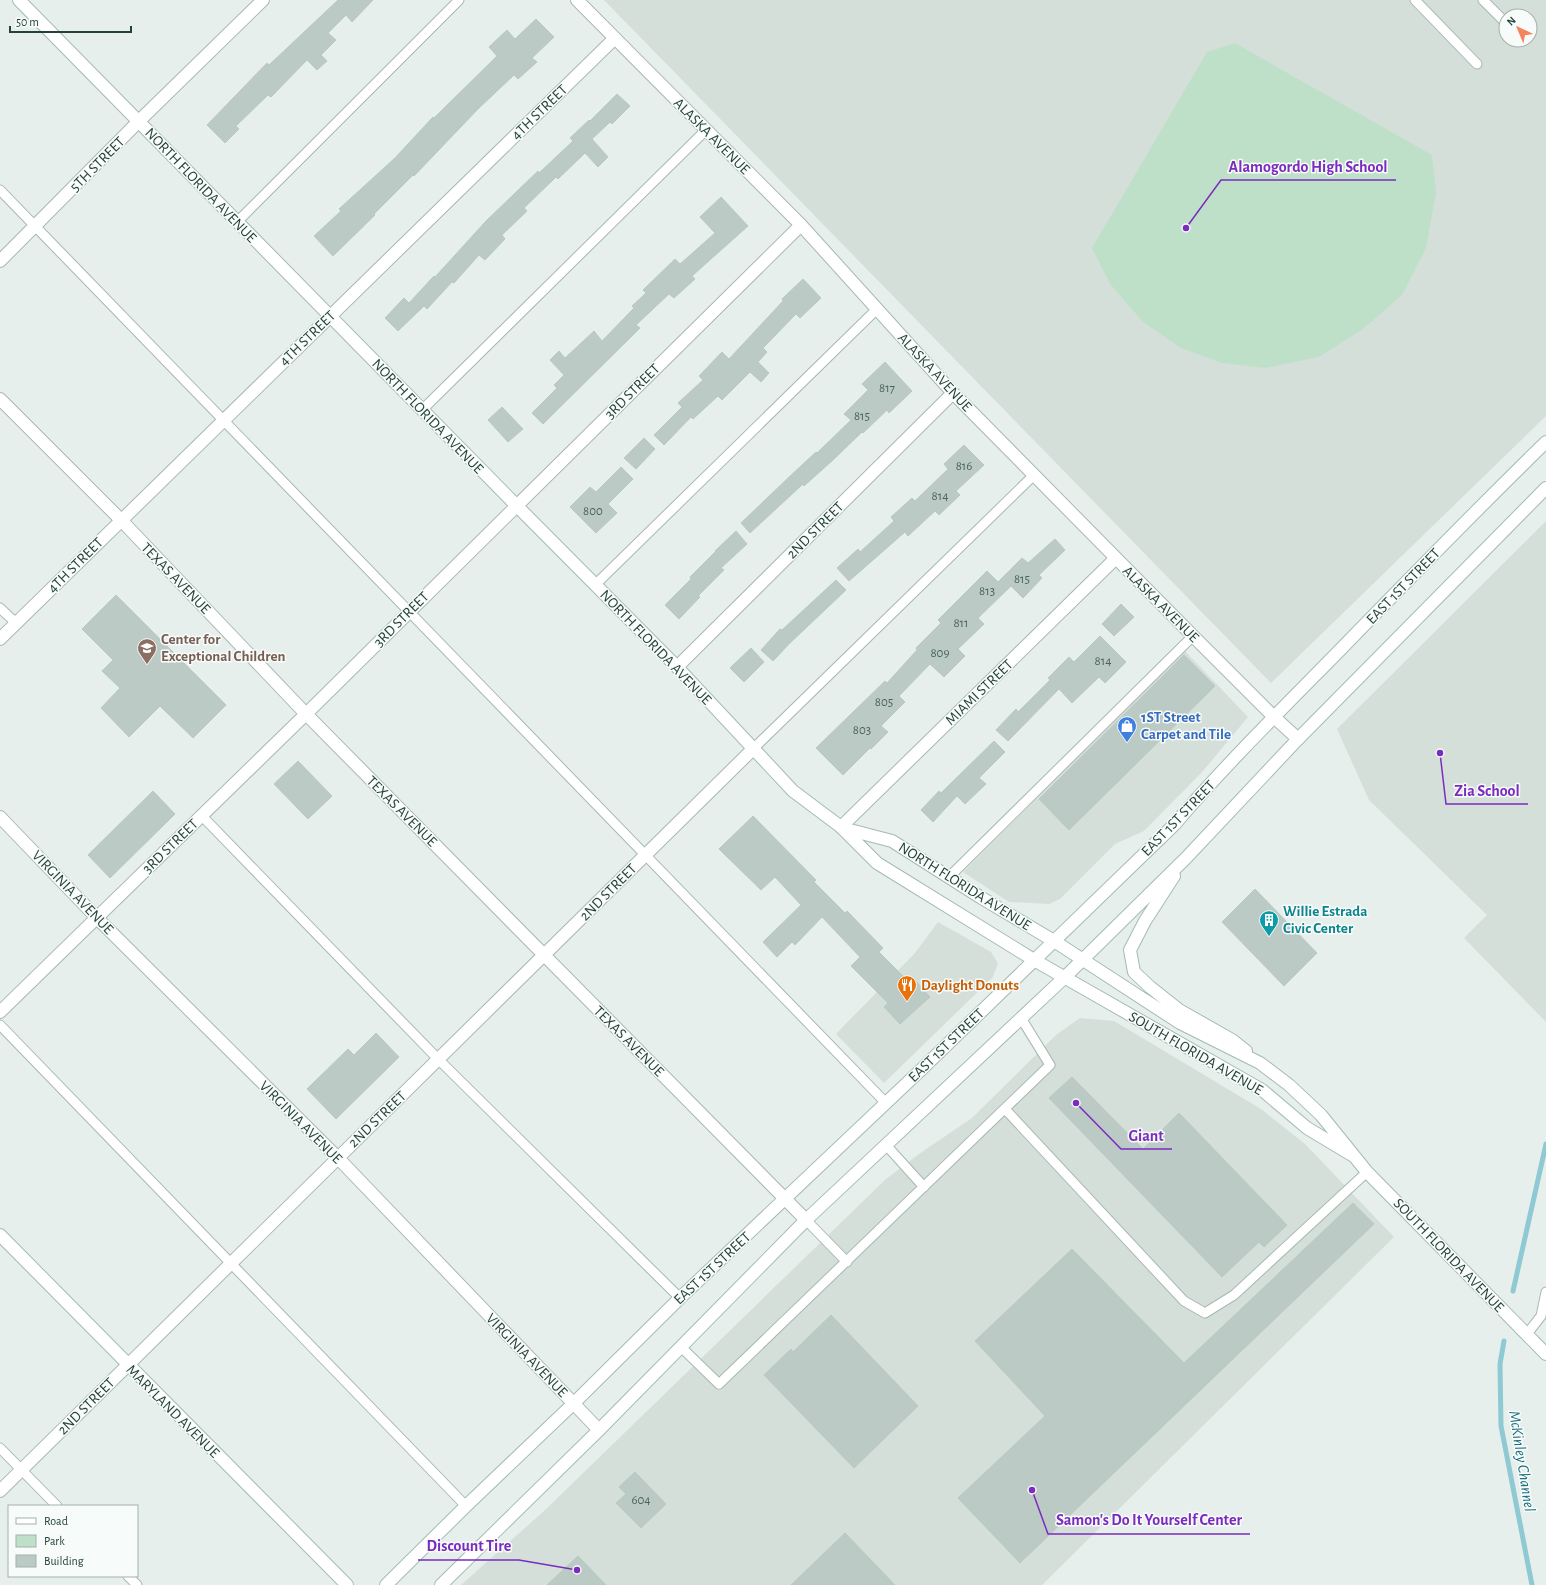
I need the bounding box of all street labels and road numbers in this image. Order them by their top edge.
street label: 4TH STREET [508,82,571,143]
street label: ALASKA AVENUE [671,95,753,177]
street label: NORTH FLORIDA AVENUE [142,125,259,246]
street label: 5TH STREET [67,134,128,195]
street label: 4TH STREET [276,308,339,369]
street label: ALASKA AVENUE [895,330,975,414]
street label: NORTH FLORIDA AVENUE [369,356,486,477]
street label: 3RD STREET [602,360,663,422]
street label: 2ND STREET [784,499,847,562]
street label: 4TH STREET [45,534,106,596]
street label: TEXAS AVENUE [138,540,213,617]
street label: EAST 1ST STREET [1364,545,1443,627]
street label: ALASKA AVENUE [1120,563,1202,645]
street label: NORTH FLORIDA AVENUE [597,587,714,708]
street label: 3RD STREET [371,588,432,650]
street label: MIAMI STREET [943,656,1016,728]
street label: TEXAS AVENUE [364,773,440,849]
street label: EAST 1ST STREET [1139,777,1218,859]
street label: 3RD STREET [140,816,202,876]
street label: NORTH FLORIDA AVENUE [896,840,1034,933]
street label: VIRGINIA AVENUE [29,848,116,937]
street label: 2ND STREET [577,861,640,924]
street label: TEXAS AVENUE [591,1003,667,1079]
street label: EAST 1ST STREET [906,1005,988,1085]
street label: SOUTH FLORIDA AVENUE [1126,1009,1265,1098]
street label: VIRGINIA AVENUE [256,1078,345,1167]
street label: 2ND STREET [346,1088,409,1150]
street label: SOUTH FLORIDA AVENUE [1391,1196,1507,1315]
street label: EAST 1ST STREET [671,1229,754,1308]
street label: VIRGINIA AVENUE [483,1311,570,1400]
street label: MARYLAND AVENUE [123,1362,222,1461]
street label: 2ND STREET [55,1375,118,1438]

